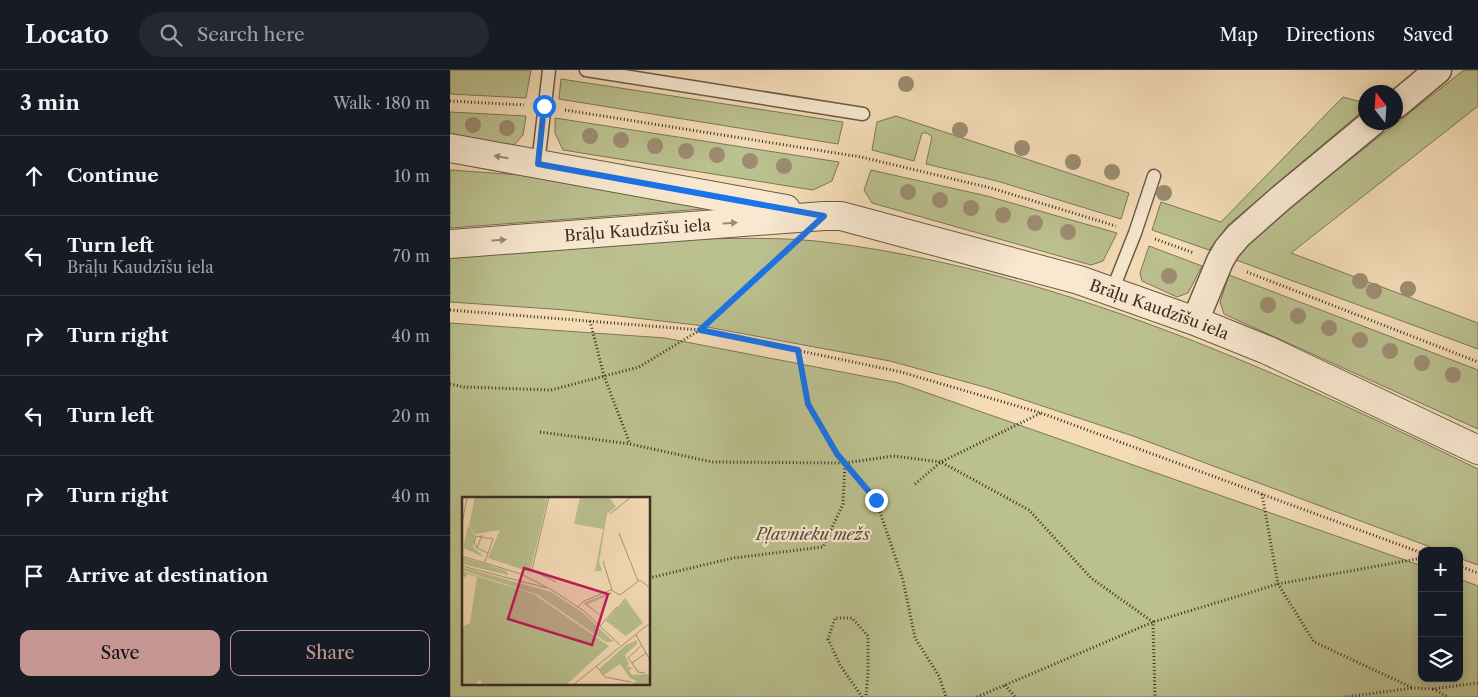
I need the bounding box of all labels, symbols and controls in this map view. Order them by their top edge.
search box [139,12,489,57]
text: Locato [25,20,109,49]
icon: search [157,21,185,49]
text: Search here [197,23,305,46]
text: Map [1219,24,1258,46]
text: Directions [1286,24,1375,46]
text: Saved [1403,24,1453,46]
north arrow [1358,85,1403,130]
text: 3 min [20,90,80,115]
text: Walk · 180 m [333,93,430,113]
route start [533,95,556,118]
one-way arrow [493,153,509,161]
icon: ahead [20,162,48,190]
text: Continue [67,164,159,187]
text: 10 m [394,166,430,186]
street label: Brāļu Kaudzīšu iela [563,214,712,245]
one-way arrow [723,218,739,226]
text: Turn left [67,234,154,257]
one-way arrow [491,236,507,244]
icon: left [20,242,48,270]
text: 70 m [393,246,430,266]
text: Brāļu Kaudzīšu iela [67,257,214,277]
street label: Brāļu Kaudzīšu iela [1087,275,1233,344]
icon: right [20,322,48,350]
text: Turn right [67,324,168,347]
text: 40 m [391,326,430,346]
icon: left [20,402,48,430]
text: Turn left [67,404,154,427]
text: 20 m [391,406,430,426]
icon: right [20,482,48,510]
text: Turn right [67,484,168,507]
text: 40 m [391,486,430,506]
route end [865,489,888,512]
inset map [462,497,650,684]
park label: Pļavnieku mežs [754,524,870,545]
map controls [1418,547,1463,682]
button: + [1418,547,1463,592]
icon: arrive [20,562,48,590]
text: Arrive at destination [67,564,268,587]
button: − [1418,592,1463,637]
button: Save [20,630,220,676]
button: Share [230,630,430,676]
button: layers [1418,637,1463,682]

